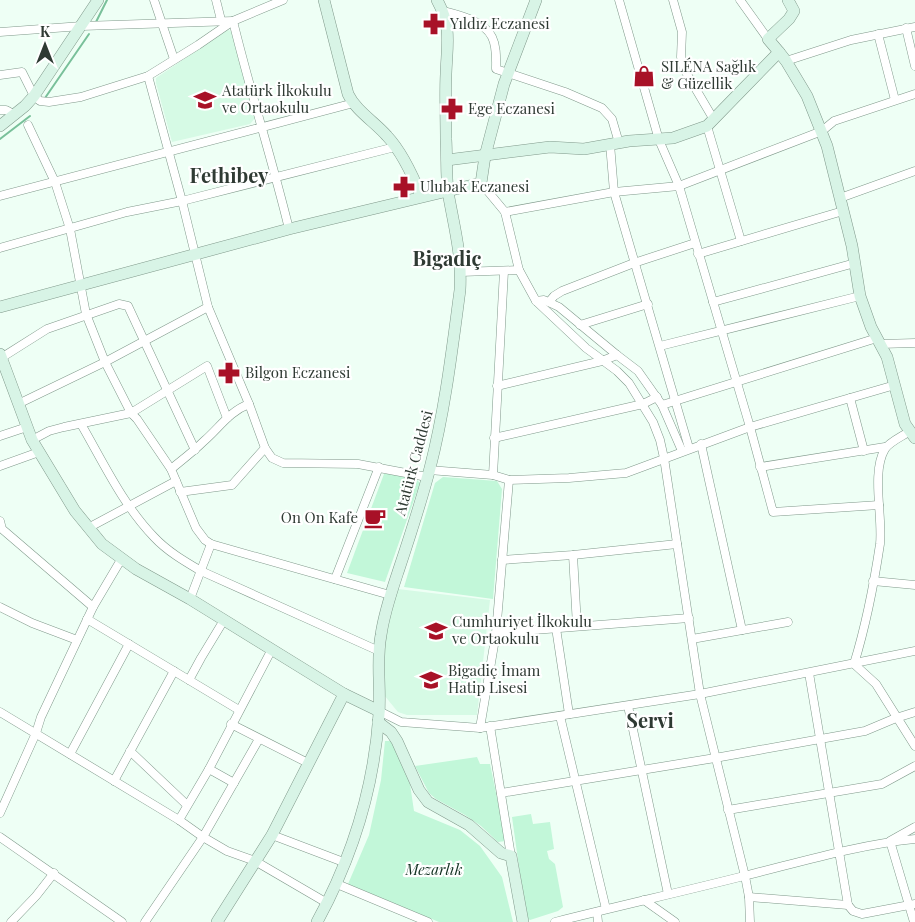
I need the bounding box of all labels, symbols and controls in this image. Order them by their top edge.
pharmacy icon: Yıldız Eczanesi [421,11,447,37]
place label: Yıldız Eczanesi [449,13,550,33]
north arrow [20,20,70,70]
text: K [40,22,51,41]
place label: SILÉNA Sağlık & Güzellik [661,56,757,93]
shop icon: SILÉNA Sağlık & Güzellik [631,63,657,89]
place label: Atatürk İlkokulu ve Ortaokulu [221,80,332,117]
school or university icon: Atatürk İlkokulu ve Ortaokulu [192,87,218,113]
pharmacy icon: Ege Eczanesi [439,96,465,122]
place label: Ege Eczanesi [468,98,556,118]
district label: Fethibey [190,161,269,188]
pharmacy icon: Ulubak Eczanesi [391,174,417,200]
place label: Ulubak Eczanesi [420,176,530,196]
district label: Bigadiç [412,244,482,271]
pharmacy icon: Bilgon Eczanesi [216,360,242,386]
place label: Bilgon Eczanesi [245,362,351,382]
street label: Atatürk Caddesi [389,407,437,519]
cafe icon: On On Kafe [362,505,388,531]
place label: On On Kafe [281,507,358,527]
place label: Cumhuriyet İlkokulu ve Ortaokulu [451,611,592,648]
school or university icon: Cumhuriyet İlkokulu ve Ortaokulu [423,618,449,644]
place label: Bigadiç İmam Hatip Lisesi [448,660,541,697]
school or university icon: Bigadiç İmam Hatip Lisesi [418,667,444,693]
district label: Servi [626,706,674,733]
park label: Mezarlık [405,859,463,879]

